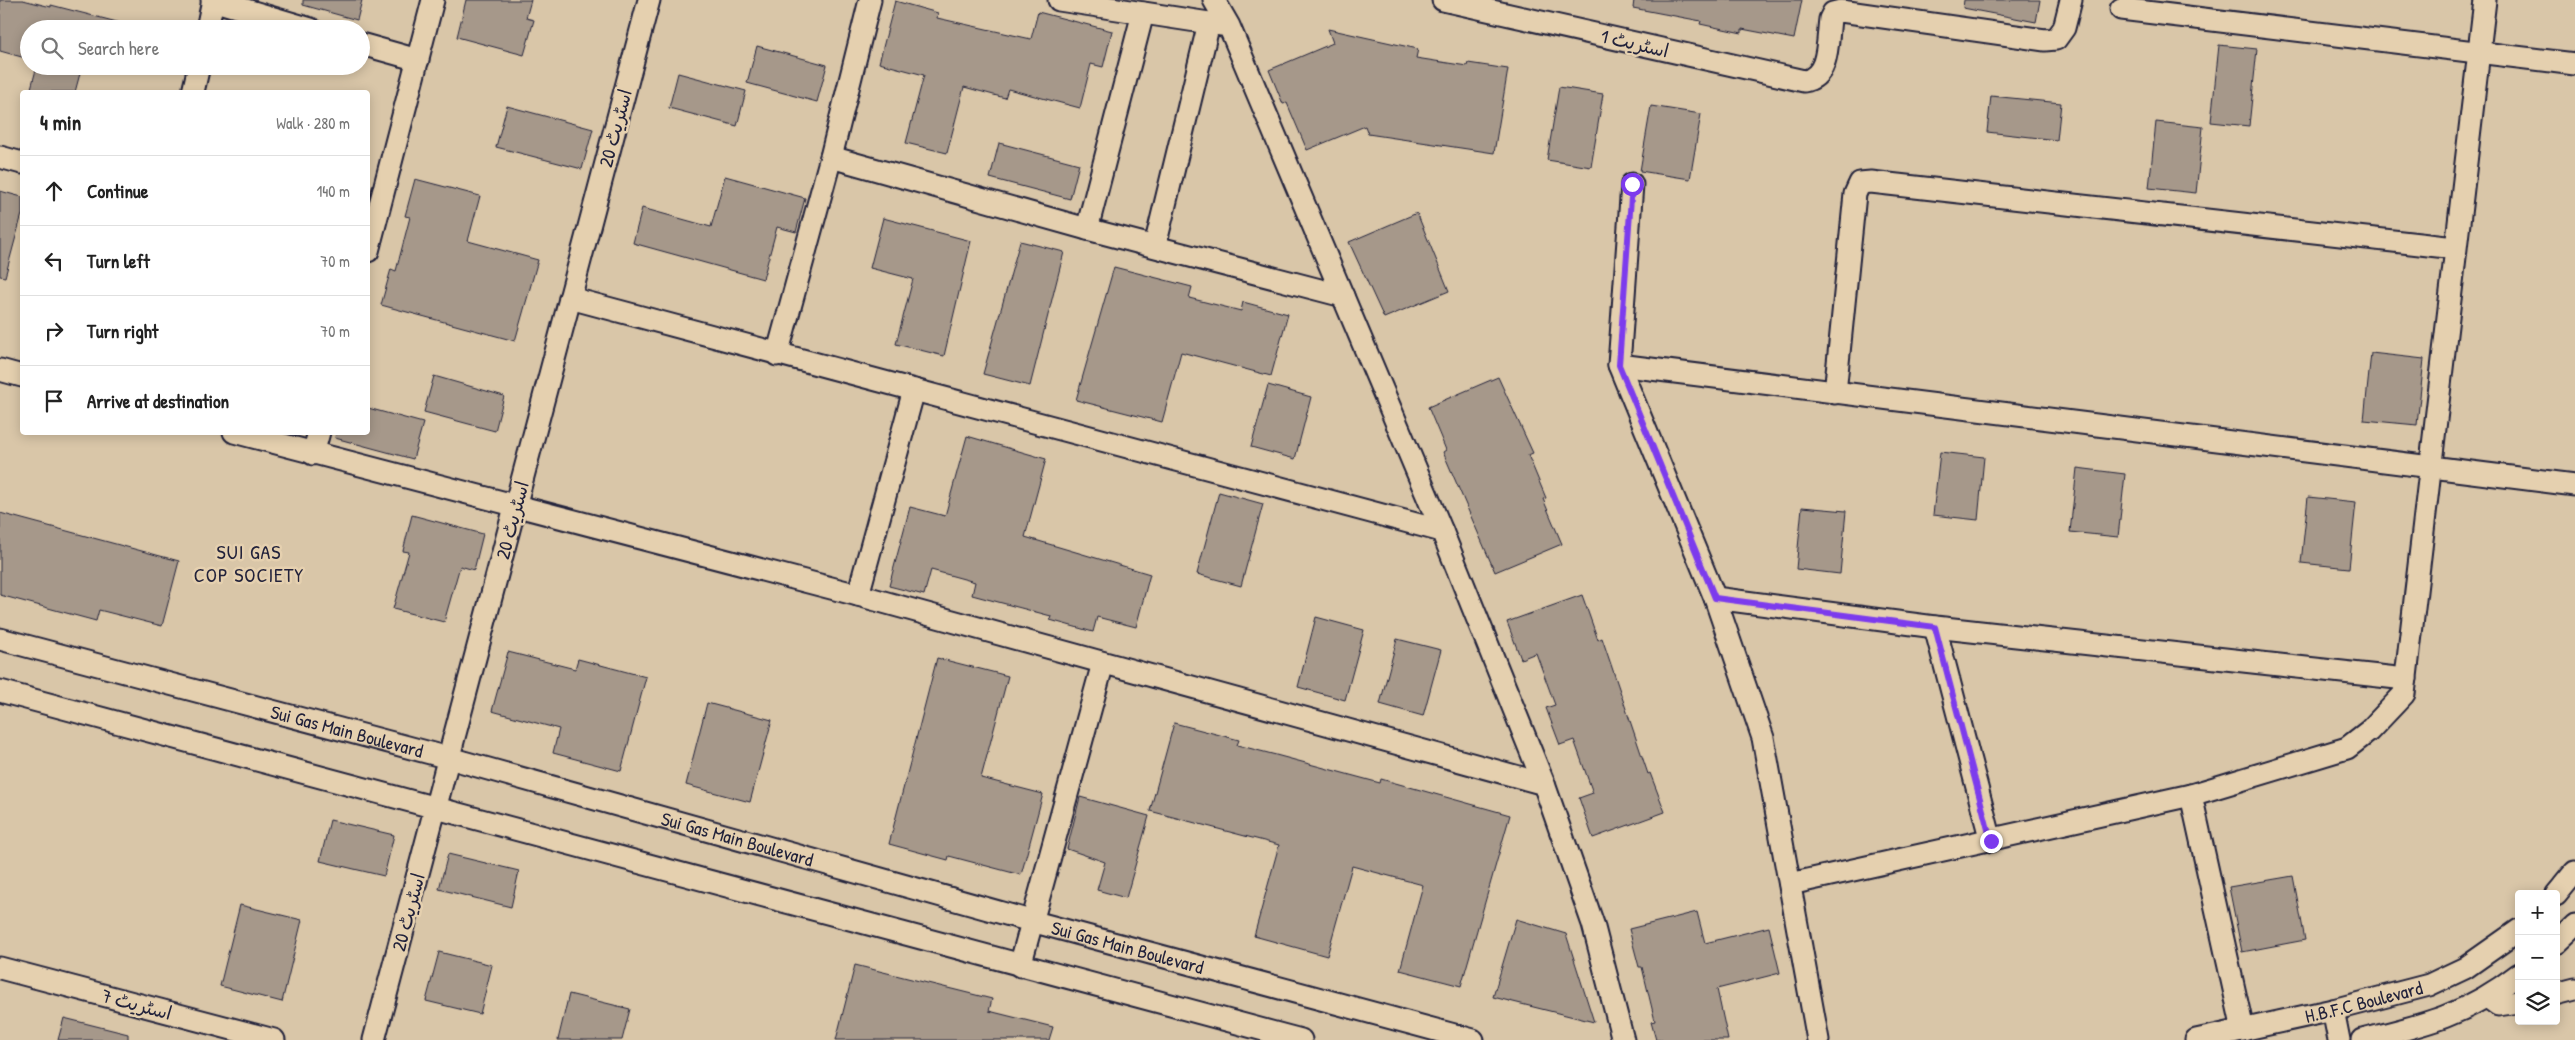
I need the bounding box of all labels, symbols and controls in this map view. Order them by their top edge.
search box [20,20,370,75]
street label: اسٹریٹ 1 [1598,23,1672,63]
icon: search [38,34,66,62]
text: Search here [78,35,159,61]
street label: اسٹریٹ 20 [592,86,638,170]
text: 4 min [40,108,81,137]
text: Walk · 280 m [276,112,350,134]
route start [1621,173,1644,196]
icon: ahead [40,177,68,205]
text: Continue [87,178,148,204]
text: 140 m [316,180,350,202]
icon: left [40,247,68,275]
text: Turn left [87,248,150,274]
text: 70 m [320,250,350,272]
icon: right [40,317,68,345]
text: Turn right [87,318,158,344]
text: 70 m [320,320,350,342]
icon: arrive [40,387,68,415]
text: Arrive at destination [87,388,229,414]
street label: اسٹریٹ 20 [489,478,535,562]
district label: SUI GAS COP SOCIETY [194,538,304,588]
street label: Sui Gas Main Boulevard [268,698,427,764]
street label: Sui Gas Main Boulevard [658,805,817,873]
route end [1980,830,2003,853]
street label: اسٹریٹ 20 [385,870,431,954]
map controls [2515,890,2560,1025]
button: + [2515,890,2560,935]
street label: Sui Gas Main Boulevard [1049,914,1207,980]
button: − [2515,935,2560,980]
street label: H.B.F.C Boulevard [2303,974,2426,1029]
button: layers [2515,980,2560,1025]
street label: اسٹریٹ 7 [99,982,175,1026]

